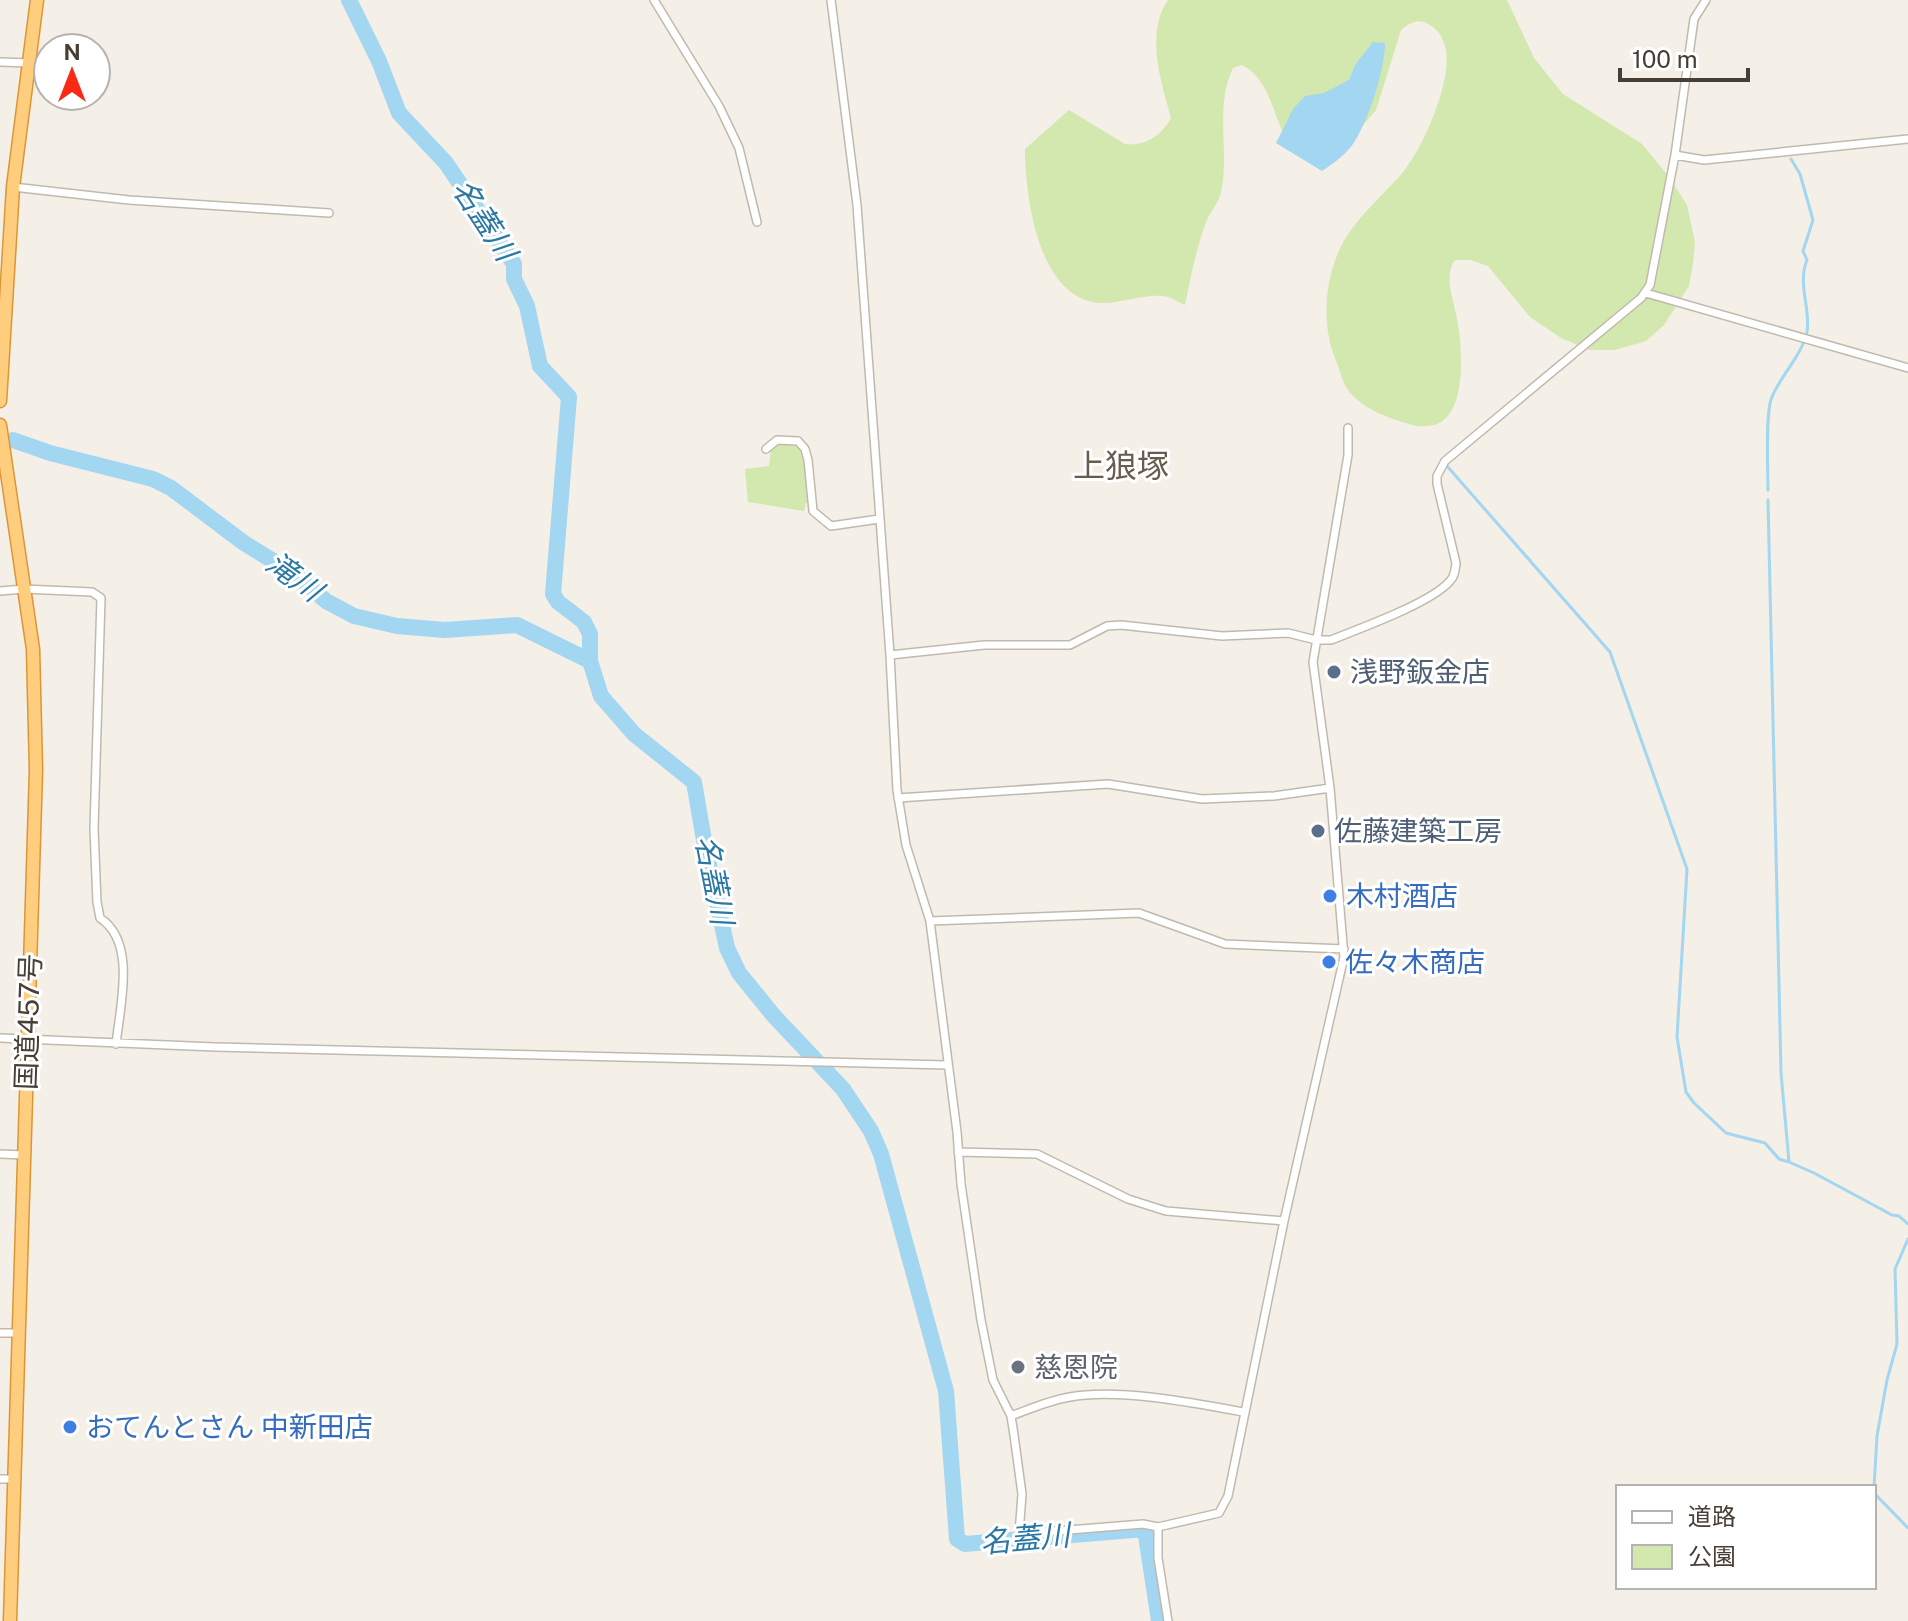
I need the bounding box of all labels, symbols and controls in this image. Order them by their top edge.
north arrow [32,32,112,112]
scale bar [1620,32,1748,82]
text: N [63,39,81,65]
text: 100 m [1632,45,1698,73]
water label: 名蓋川 [445,172,526,270]
district label: 上狼塚 [1073,447,1169,484]
water label: 滝川 [260,544,332,610]
place label: 浅野鈑金店 [1350,655,1490,688]
marker: 浅野鈑金店 [1325,663,1343,681]
place label: 佐藤建築工房 [1334,814,1502,847]
marker: 佐藤建築工房 [1309,822,1327,840]
water label: 名蓋川 [689,832,742,930]
place label: 木村酒店 [1346,879,1458,912]
marker: 木村酒店 [1321,887,1339,905]
place label: 佐々木商店 [1345,945,1485,978]
street label: 国道457号 [9,953,46,1091]
marker: 佐々木商店 [1320,953,1338,971]
place label: 慈恩院 [1034,1350,1118,1383]
marker: 慈恩院 [1009,1358,1027,1376]
place label: おてんとさん 中新田店 [86,1410,373,1443]
marker: おてんとさん 中新田店 [61,1418,79,1436]
legend [1616,1485,1876,1589]
text: 道路 [1688,1502,1736,1530]
water label: 名蓋川 [979,1516,1074,1560]
text: 公園 [1688,1542,1736,1570]

